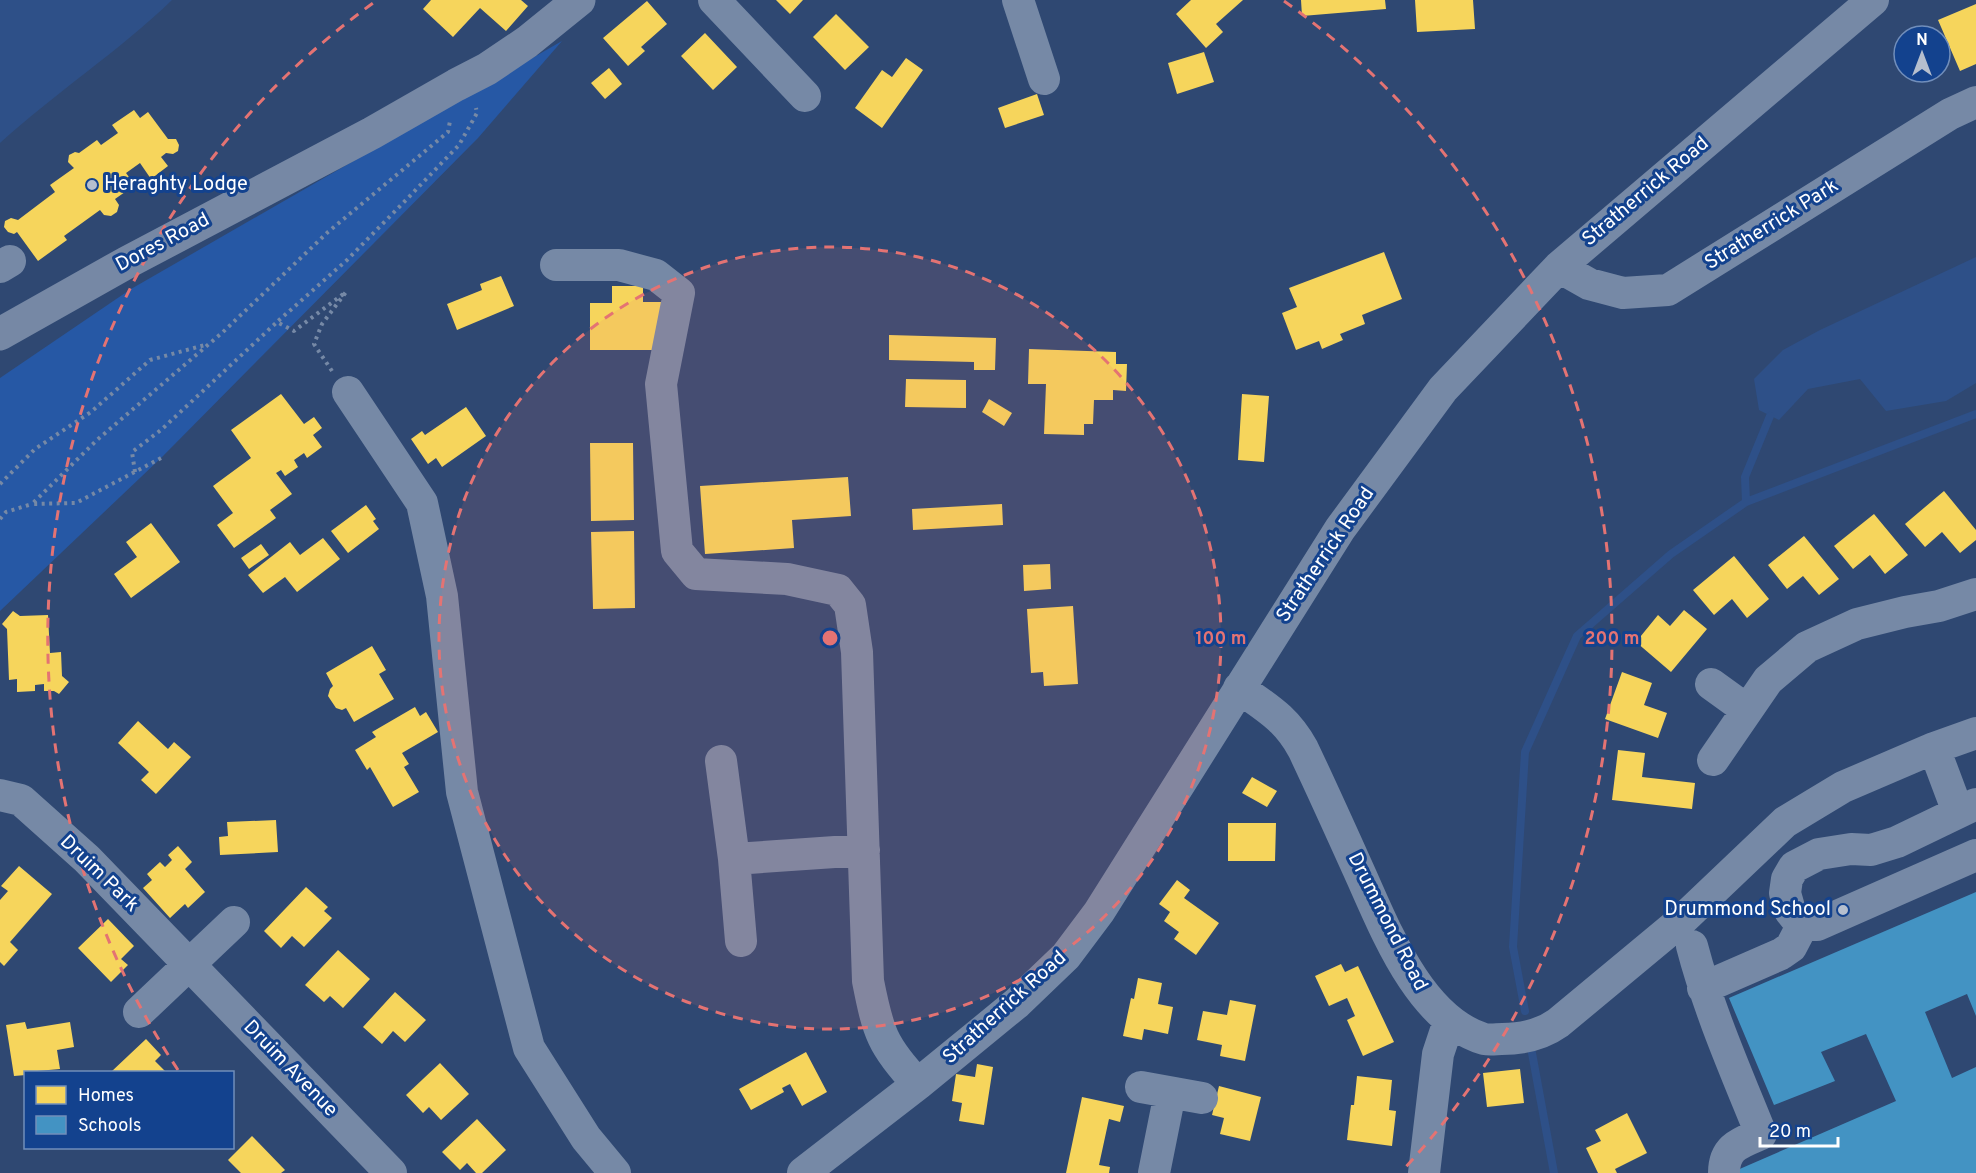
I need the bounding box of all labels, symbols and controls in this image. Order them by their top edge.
north arrow [1892,24,1952,84]
text: N [1916,31,1928,51]
street label: Stratherrick Road [1577,131,1715,253]
place label: Heraghty Lodge [104,172,248,198]
street label: Stratherrick Park [1700,173,1844,277]
marker: Heraghty Lodge [85,178,99,192]
street label: Dores Road [112,207,214,279]
street label: Stratherrick Road [1271,482,1381,628]
centre of rings [820,628,840,648]
text: 100 m [1195,628,1247,651]
text: 200 m [1584,628,1640,651]
street label: Druim Park [54,830,144,918]
street label: Drummond Road [1341,848,1433,996]
place label: Drummond School [1664,897,1831,923]
marker: Drummond School [1836,903,1850,917]
street label: Stratherrick Road [938,946,1072,1070]
street label: Druim Avenue [237,1015,343,1123]
legend [24,1071,234,1149]
text: Homes [78,1085,134,1108]
scale bar [1760,1110,1838,1148]
text: Schools [78,1115,141,1138]
text: 20 m [1769,1121,1811,1144]

